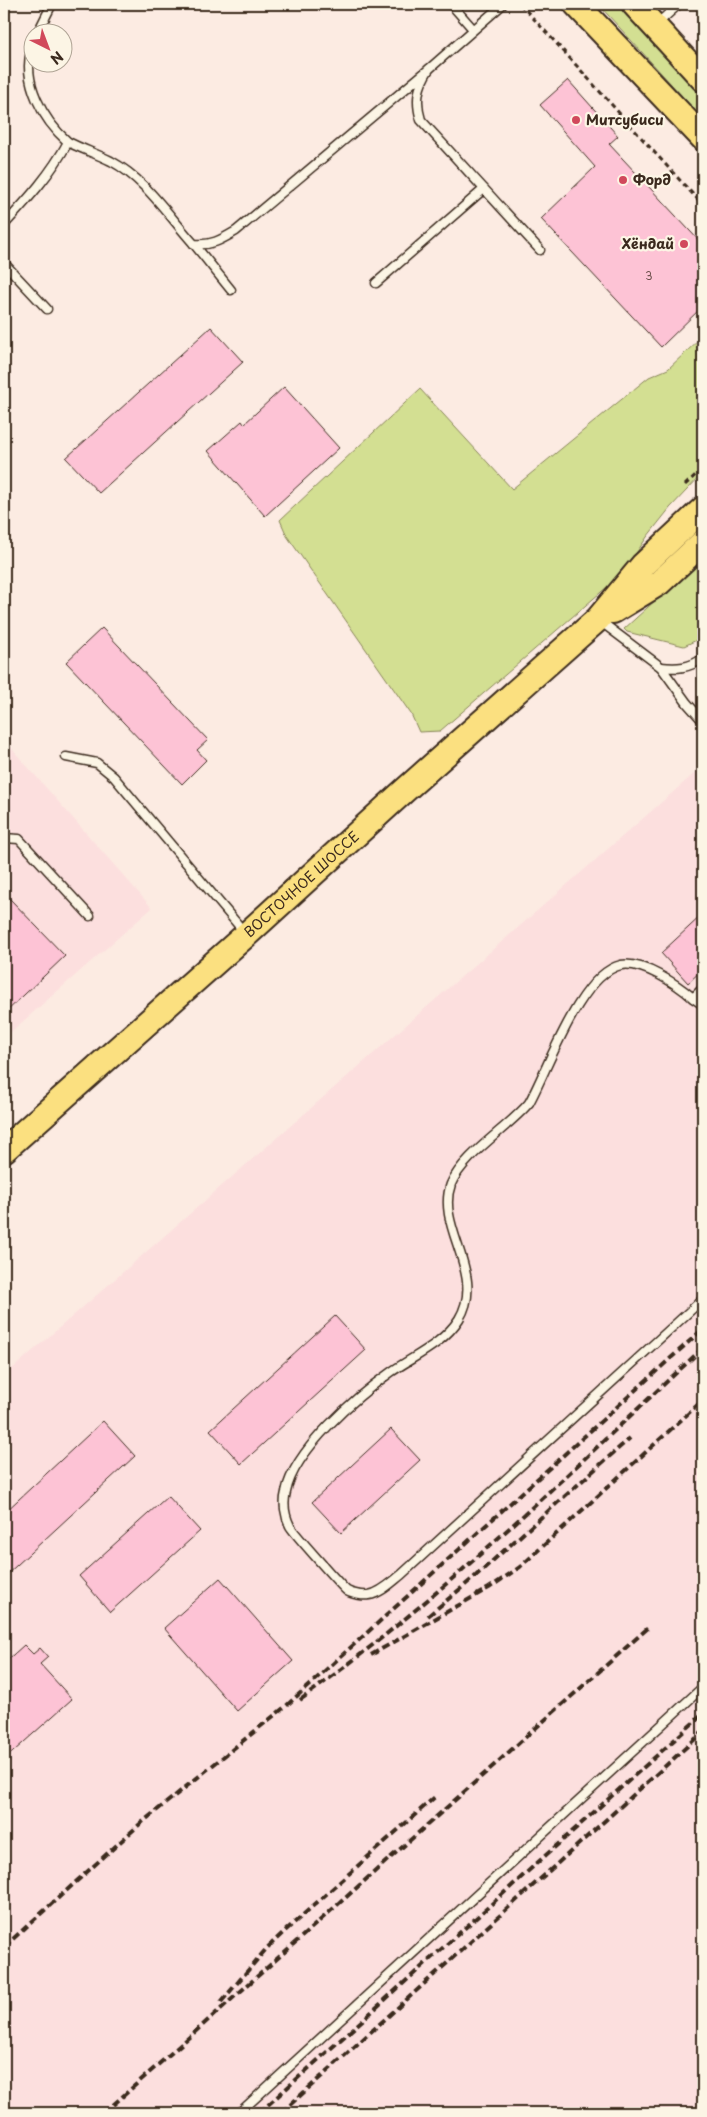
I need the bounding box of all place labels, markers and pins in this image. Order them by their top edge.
place label: Митсубиси [586,109,664,130]
marker: Митсубиси [570,114,582,126]
place label: Форд [633,169,671,190]
marker: Форд [617,174,629,186]
place label: Хёндай [621,233,674,254]
marker: Хёндай [678,238,690,250]

